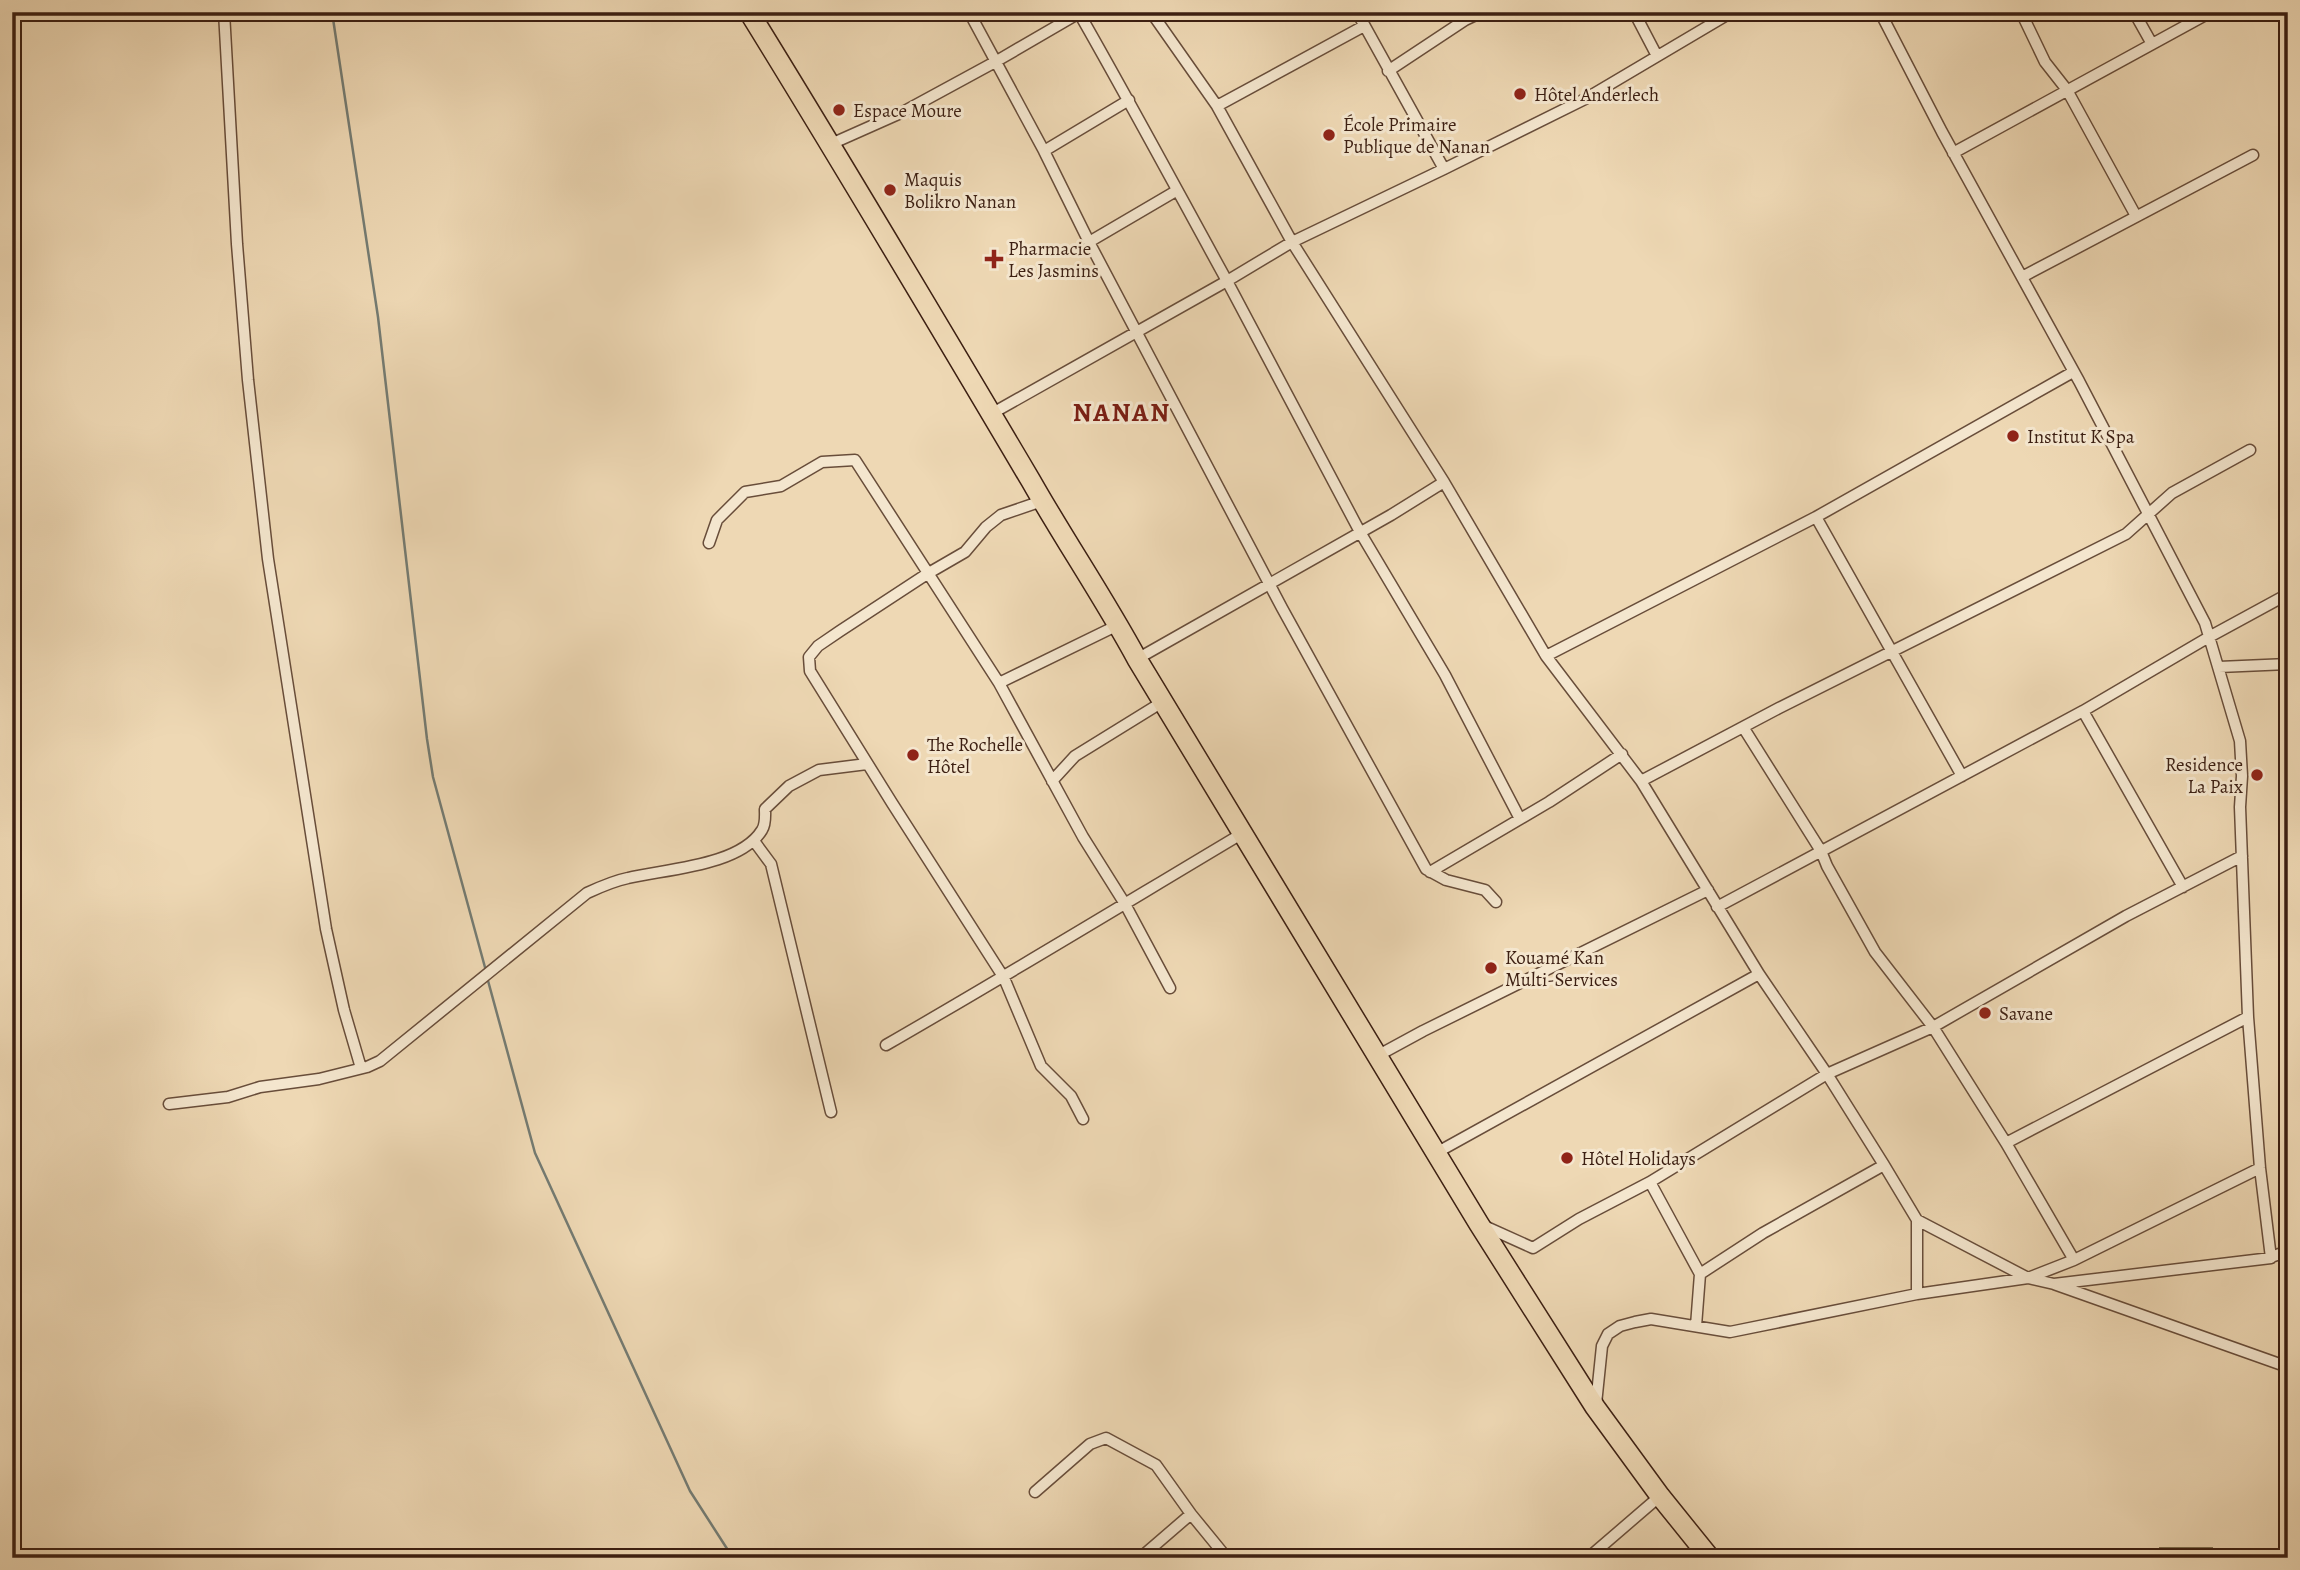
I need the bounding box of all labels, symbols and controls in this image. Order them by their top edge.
place label: Hôtel Anderlech [1534,82,1659,108]
marker: Hôtel Anderlech [1512,86,1528,102]
place label: Espace Moure [853,98,962,124]
marker: Espace Moure [831,102,847,118]
place label: École Primaire Publique de Nanan [1343,112,1490,160]
marker: École Primaire Publique de Nanan [1321,127,1337,143]
place label: Maquis Bolikro Nanan [904,167,1016,215]
marker: Maquis Bolikro Nanan [882,182,898,198]
place label: Pharmacie Les Jasmins [1008,236,1099,284]
marker: Pharmacie Les Jasmins [986,251,1002,267]
district label: NANAN [1073,395,1171,430]
place label: Institut K Spa [2027,424,2135,450]
marker: Institut K Spa [2005,428,2021,444]
place label: The Rochelle Hôtel [927,732,1023,780]
marker: The Rochelle Hôtel [905,747,921,763]
place label: Residence La Paix [2165,752,2243,800]
marker: Residence La Paix [2249,767,2265,783]
place label: Kouamé Kan Multi-Services [1505,945,1618,993]
marker: Kouamé Kan Multi-Services [1483,960,1499,976]
place label: Savane [1999,1001,2053,1027]
marker: Savane [1977,1005,1993,1021]
place label: Hôtel Holidays [1581,1146,1696,1172]
marker: Hôtel Holidays [1559,1150,1575,1166]

